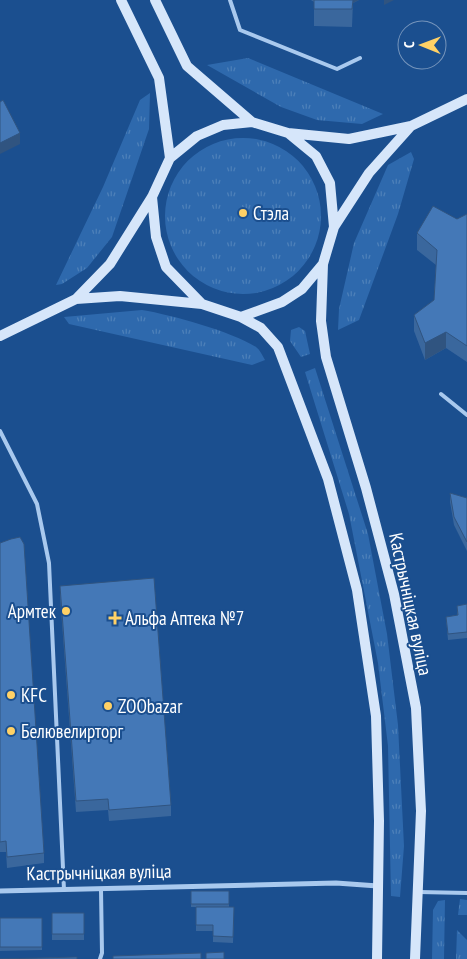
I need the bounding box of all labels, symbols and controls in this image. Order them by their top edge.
north arrow [397,20,447,70]
text: С [400,41,418,48]
place label: Стэла [253,201,289,225]
marker: Стэла [237,207,249,219]
street label: Кастрычніцкая вуліца [384,531,438,677]
place label: Армтек [8,599,57,623]
marker: Армтек [60,605,72,617]
place label: Альфа Аптека №7 [125,606,244,630]
marker: Альфа Аптека №7 [109,612,121,624]
place label: KFC [21,683,47,707]
marker: KFC [5,689,17,701]
place label: ZOObazar [118,694,183,718]
marker: ZOObazar [102,700,114,712]
place label: Белювелирторг [21,719,123,743]
marker: Белювелирторг [5,725,17,737]
street label: Кастрычніцкая вуліца [26,859,172,885]

